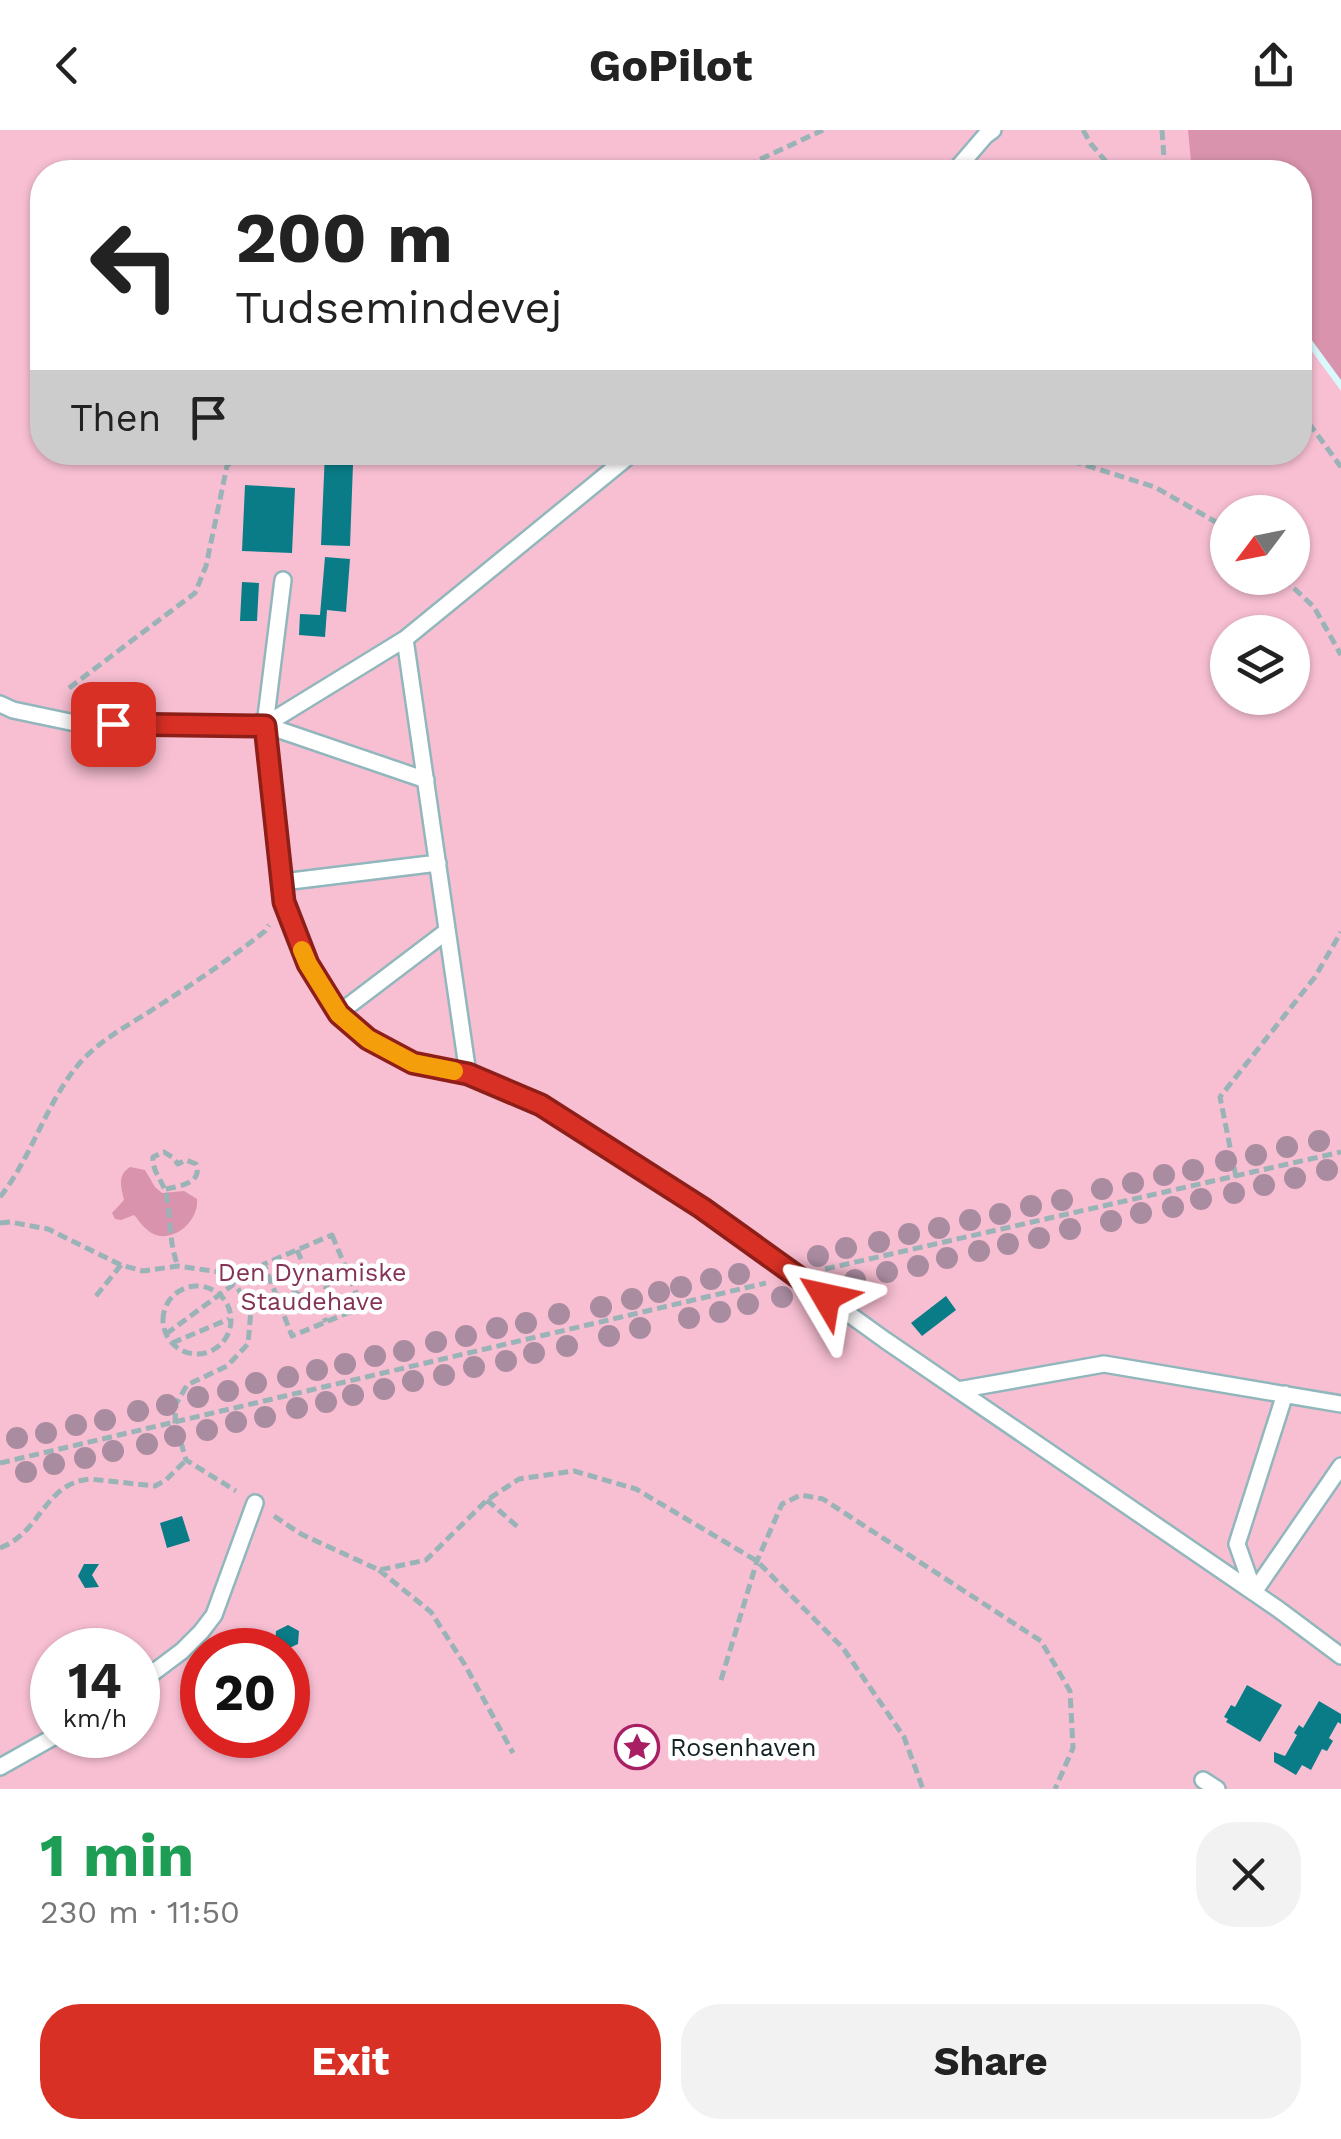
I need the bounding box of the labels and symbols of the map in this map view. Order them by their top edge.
north arrow [1210,495,1310,595]
pin [71,682,156,767]
position arrow [774,1245,878,1349]
park label: Den Dynamiske Staudehave [218,1258,406,1316]
speed limit sign: 20 [180,1628,310,1758]
place icon: Rosenhaven [614,1724,660,1770]
place label: Rosenhaven [670,1733,816,1762]

